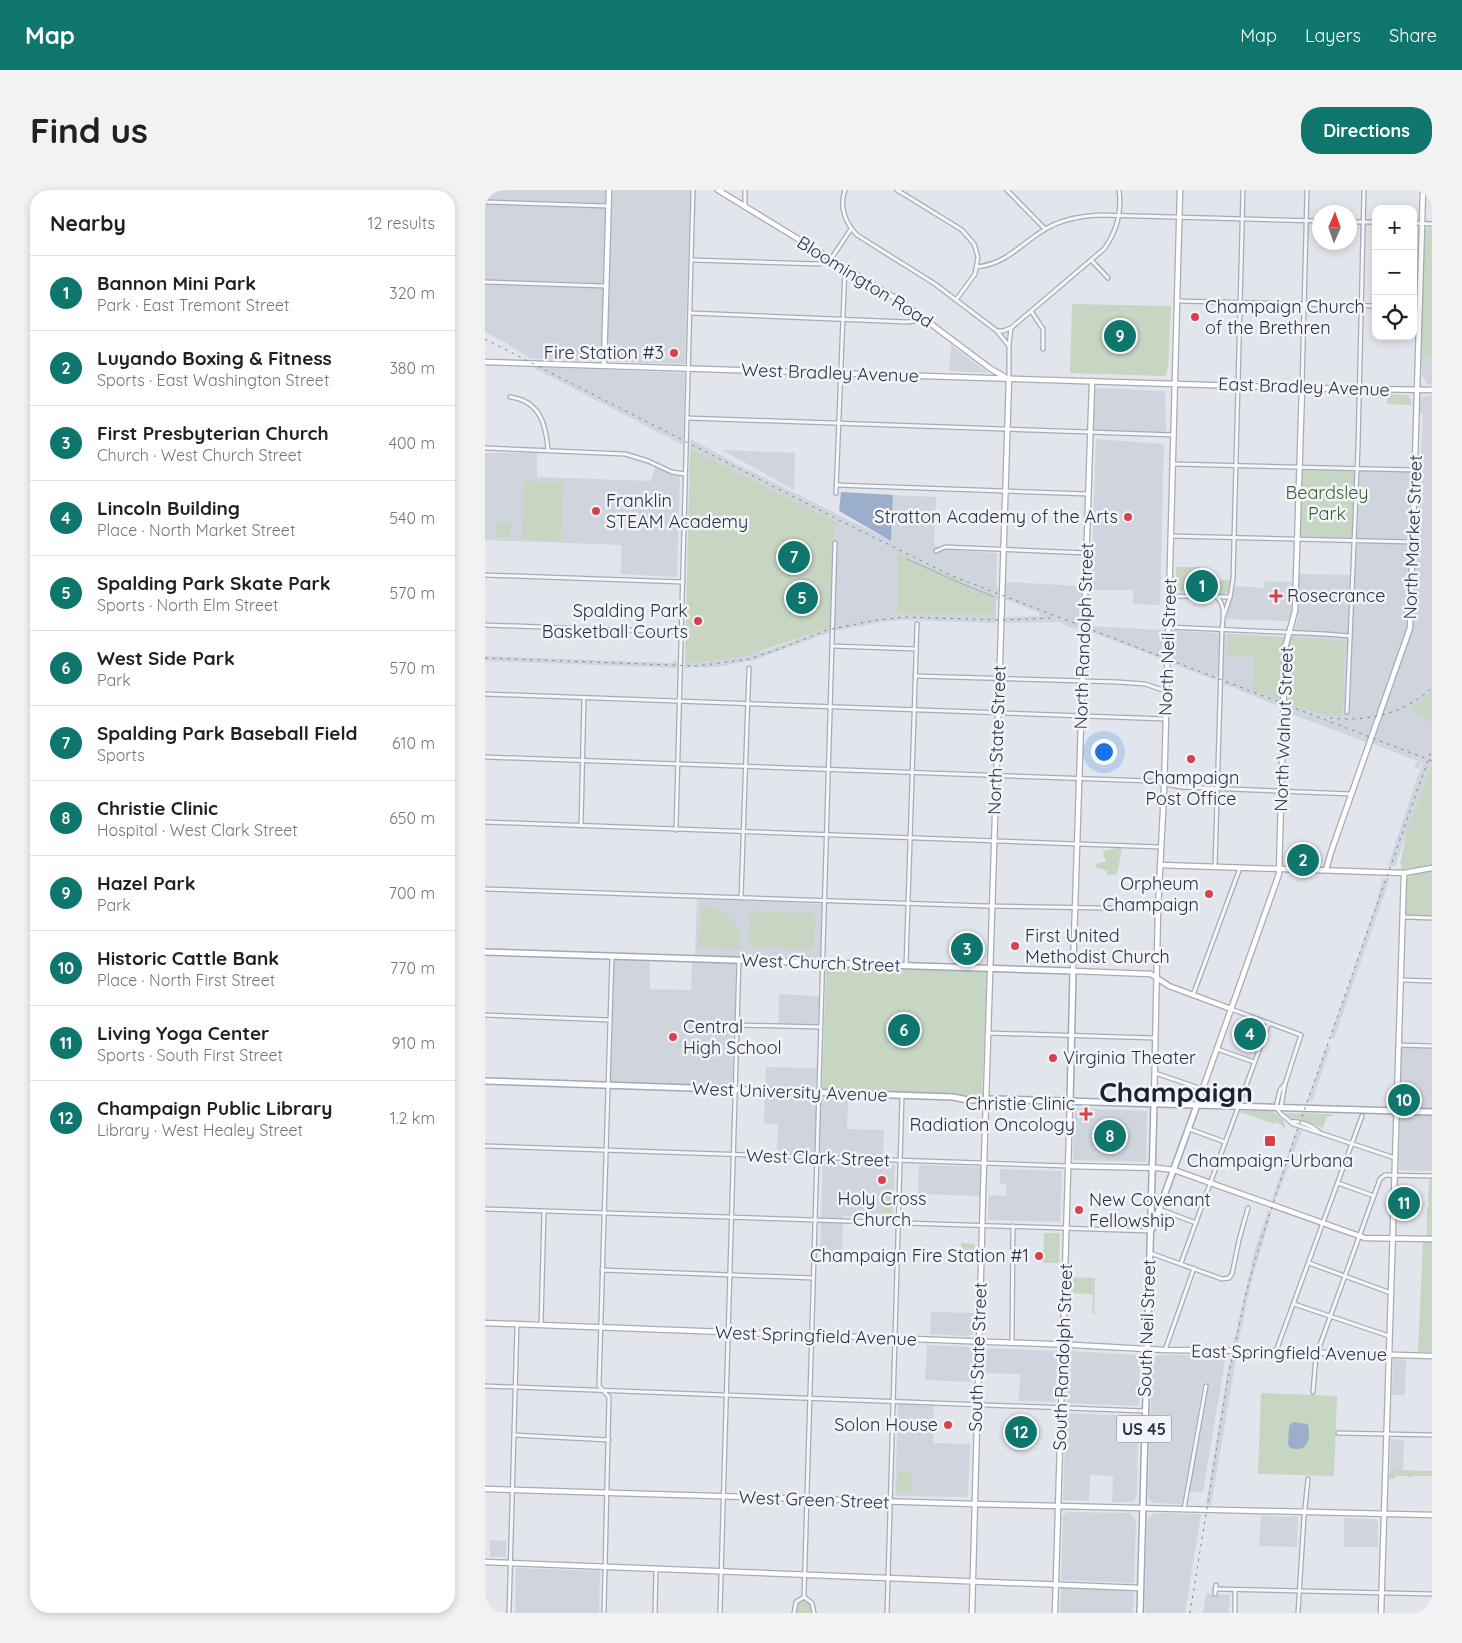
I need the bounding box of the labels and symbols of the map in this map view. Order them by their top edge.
north arrow [1312,205,1357,250]
street label: Bloomington Road [793,230,938,333]
place label: Champaign Church of the Brethren [1205,295,1365,339]
marker: Champaign Church of the Brethren [1189,311,1201,323]
pin: 9 [1104,317,1136,355]
place label: Fire Station #3 [544,341,664,364]
marker: Fire Station #3 [668,347,680,359]
street label: West Bradley Avenue [741,358,919,387]
street label: East Bradley Avenue [1218,372,1390,401]
street label: North Market Street [1398,454,1427,620]
park label: Beardsley Park [1286,481,1369,525]
place label: Franklin STEAM Academy [606,489,748,533]
marker: Franklin STEAM Academy [590,505,602,517]
place label: Stratton Academy of the Arts [874,505,1118,528]
marker: Stratton Academy of the Arts [1122,511,1134,523]
pin: 7 [778,538,810,576]
street label: North Randolph Street [1069,542,1098,730]
pin: 1 [1186,567,1218,605]
street label: North Neil Street [1154,578,1181,716]
pin: 5 [786,579,818,617]
place label: Rosecrance [1287,584,1385,607]
marker: Rosecrance [1269,589,1283,603]
place label: Spalding Park Basketball Courts [542,599,688,643]
marker: Spalding Park Basketball Courts [692,615,704,627]
street label: North Walnut Street [1269,646,1298,812]
street label: North State Street [982,665,1011,815]
your location [1091,739,1117,765]
marker: Champaign Post Office [1185,753,1197,765]
place label: Champaign Post Office [1143,766,1239,810]
pin: 2 [1287,841,1319,879]
place label: Orpheum Champaign [1102,872,1199,916]
marker: Orpheum Champaign [1203,888,1215,900]
place label: First United Methodist Church [1025,924,1170,968]
pin: 3 [951,930,983,968]
marker: First United Methodist Church [1009,940,1021,952]
street label: West Church Street [741,948,901,977]
pin: 6 [888,1011,920,1049]
place label: Central High School [683,1015,782,1059]
pin: 4 [1234,1015,1266,1053]
marker: Central High School [667,1031,679,1043]
place label: Virginia Theater [1063,1046,1196,1069]
marker: Virginia Theater [1047,1052,1059,1064]
district label: Champaign [1099,1074,1253,1109]
street label: West University Avenue [692,1077,888,1106]
pin: 10 [1388,1081,1420,1119]
place label: Christie Clinic Radiation Oncology [909,1092,1075,1136]
marker: Christie Clinic Radiation Oncology [1079,1107,1093,1121]
pin: 8 [1094,1117,1126,1155]
marker: Champaign-Urbana [1263,1134,1277,1148]
street label: West Clark Street [746,1143,890,1172]
place label: Champaign-Urbana [1187,1149,1353,1172]
marker: Holy Cross Church [876,1174,888,1186]
pin: 11 [1388,1184,1420,1222]
place label: Holy Cross Church [838,1187,926,1231]
place label: New Covenant Fellowship [1089,1188,1211,1232]
marker: New Covenant Fellowship [1073,1204,1085,1216]
place label: Champaign Fire Station #1 [810,1244,1029,1267]
marker: Champaign Fire Station #1 [1033,1250,1045,1262]
street label: South Neil Street [1133,1259,1160,1397]
street label: South Randolph Street [1048,1263,1077,1451]
street label: South State Street [963,1282,992,1432]
street label: West Springfield Avenue [715,1320,917,1351]
street label: East Springfield Avenue [1191,1339,1387,1366]
place label: Solon House [834,1413,938,1436]
pin: 12 [1005,1413,1037,1451]
road number: US 45 [1117,1416,1171,1442]
marker: Solon House [942,1419,954,1431]
street label: West Green Street [738,1485,890,1514]

